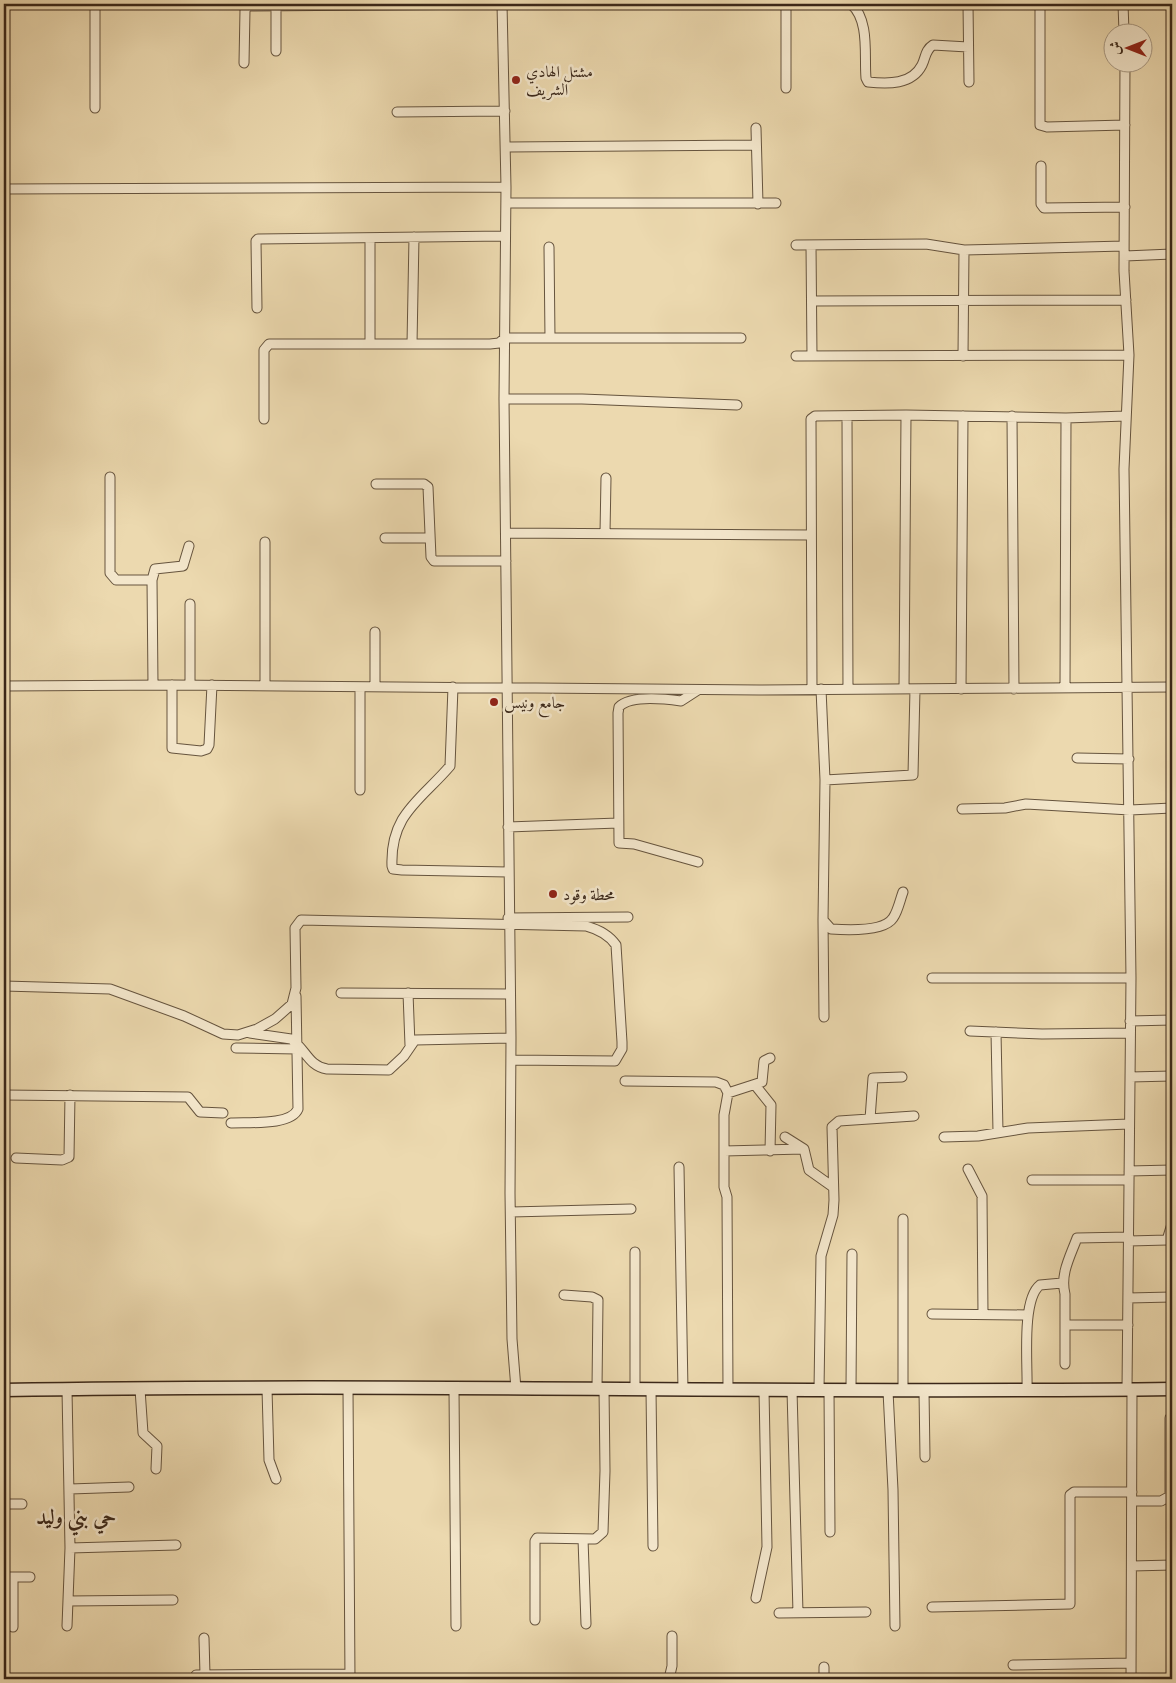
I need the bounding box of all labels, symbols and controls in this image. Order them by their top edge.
north arrow [1104,22,1154,72]
text: ش [1107,41,1124,55]
place label: مشتل الهادي الشريف [526,62,593,100]
marker: مشتل الهادي الشريف [510,74,522,86]
place label: جامع ونيس [504,693,565,718]
marker: جامع ونيس [488,696,500,708]
place label: محطة وقود [563,885,615,905]
marker: محطة وقود [547,888,559,900]
district label: حي بني وليد [36,1504,116,1536]

